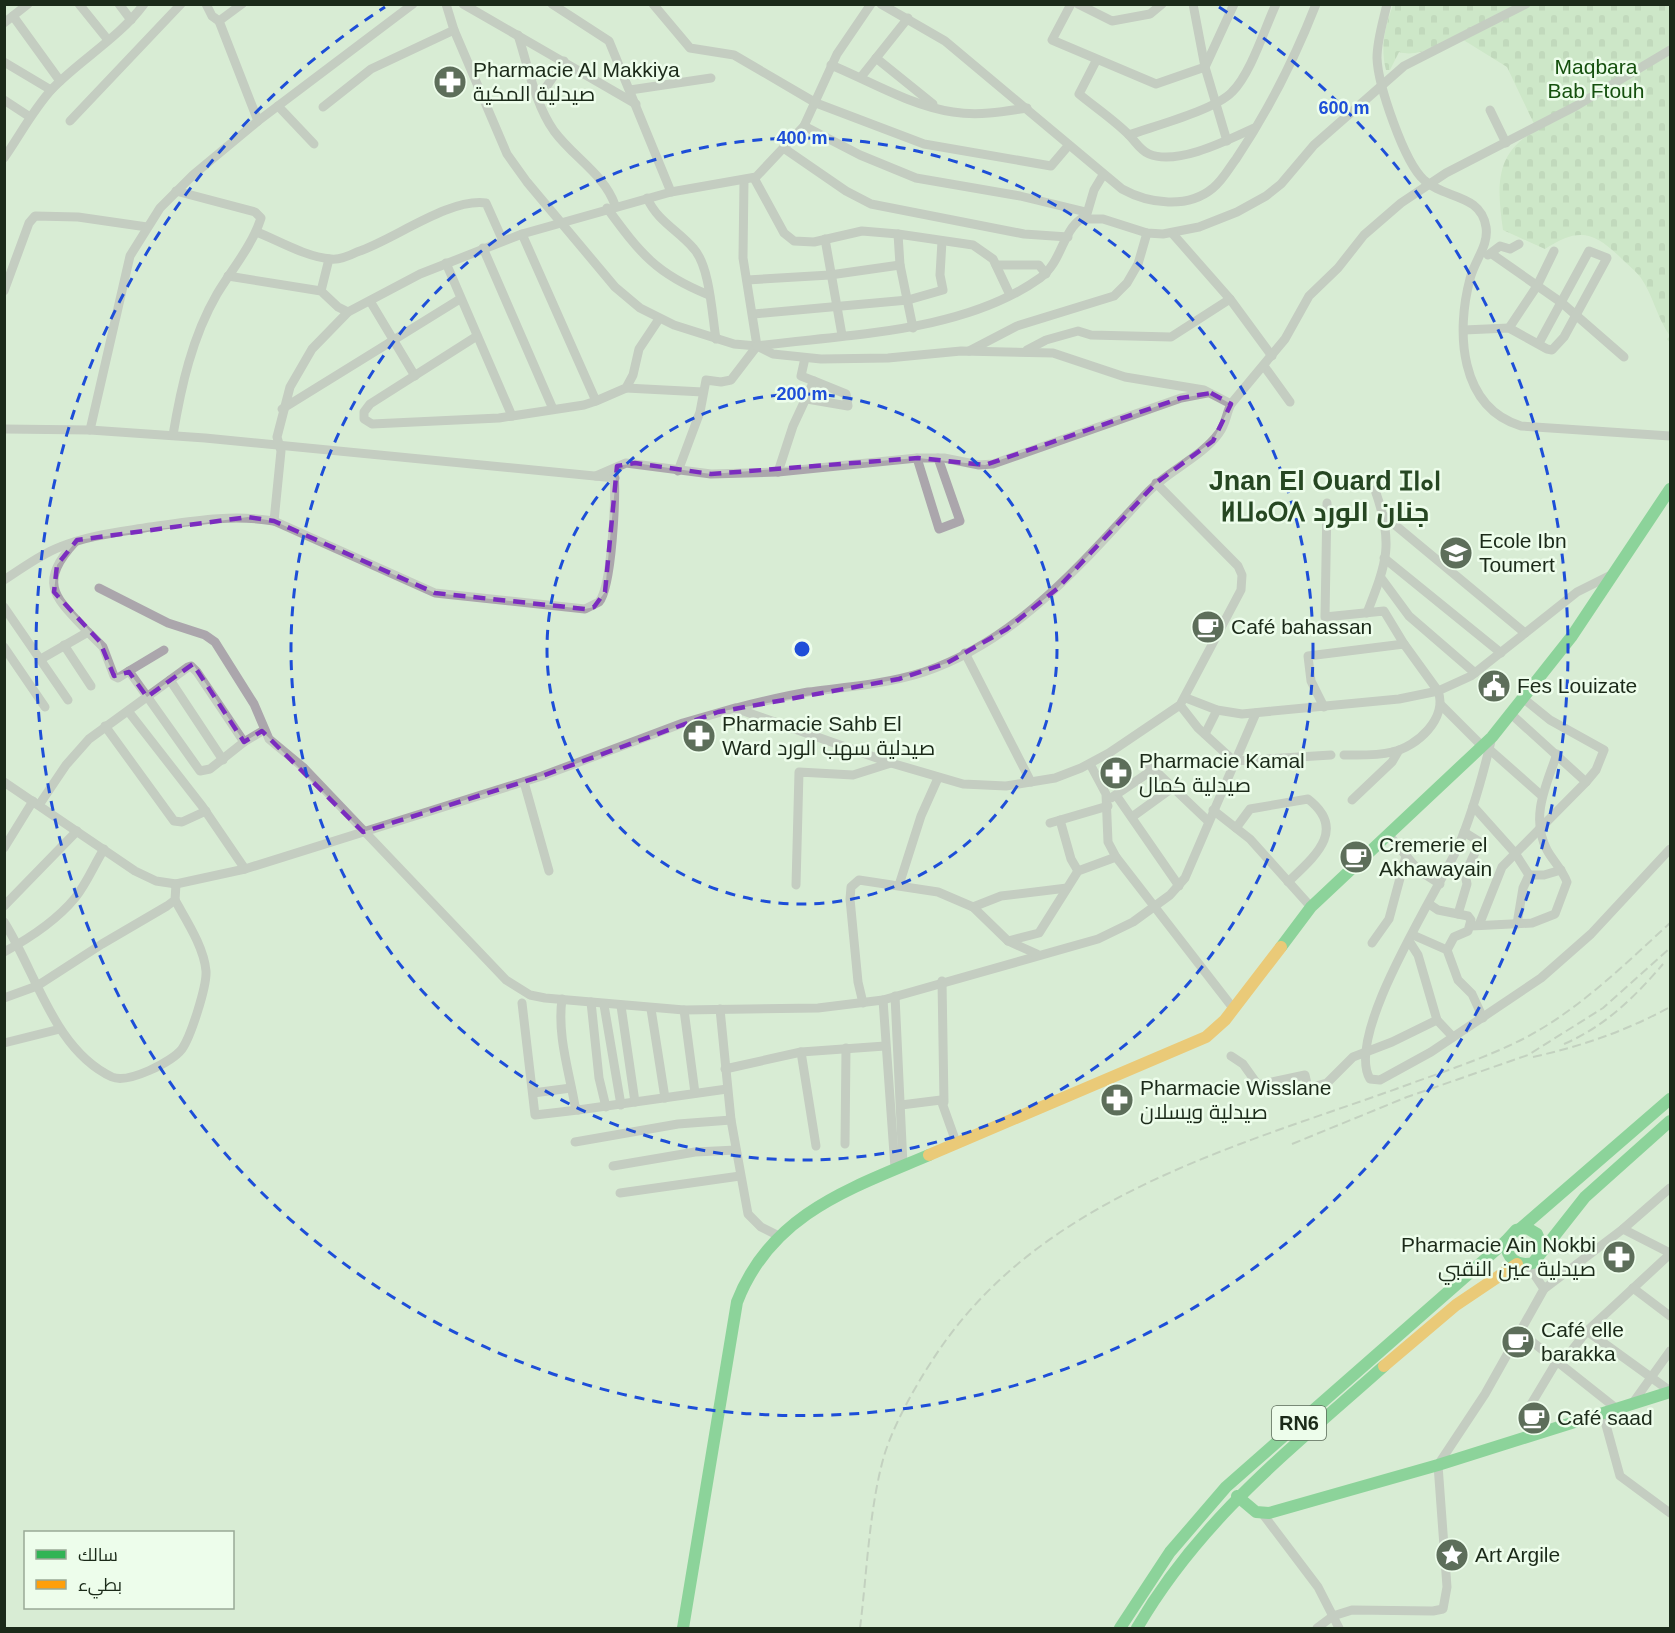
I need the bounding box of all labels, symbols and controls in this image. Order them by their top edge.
park label: Maqbara Bab Ftouh [1548,55,1644,102]
place label: Pharmacie Al Makkiya صيدلية المكية [473,58,680,105]
pharmacy icon: Pharmacie Al Makkiya صيدلية المكية [432,64,468,100]
text: 600 m [1318,98,1370,118]
text: 400 m [776,128,828,148]
text: 200 m [776,384,828,404]
district label: Jnan El Ouard ⵊⵏⴰⵏ ⵍⵡⴰⵔⴷ جنان الورد [1209,466,1441,528]
place label: Ecole Ibn Toumert [1479,529,1567,576]
school or university icon: Ecole Ibn Toumert [1438,535,1474,571]
cafe icon: Café bahassan [1190,609,1226,645]
place label: Café bahassan [1231,615,1372,638]
centre of rings [792,639,812,659]
public building icon: Fes Louizate [1476,668,1512,704]
place label: Fes Louizate [1517,674,1637,697]
place label: Pharmacie Sahb El Ward صيدلية سهب الورد [722,712,935,761]
pharmacy icon: Pharmacie Sahb El Ward صيدلية سهب الورد [681,718,717,754]
place label: Pharmacie Kamal صيدلية كمال [1139,749,1305,798]
pharmacy icon: Pharmacie Kamal صيدلية كمال [1098,755,1134,791]
place label: Cremerie el Akhawayain [1379,833,1492,880]
cafe icon: Cremerie el Akhawayain [1338,839,1374,875]
place label: Pharmacie Wisslane صيدلية ويسلان [1140,1076,1331,1125]
pharmacy icon: Pharmacie Wisslane صيدلية ويسلان [1099,1082,1135,1118]
place label: Pharmacie Ain Nokbi صيدلية عين النقبي [1401,1233,1596,1285]
pharmacy icon: Pharmacie Ain Nokbi صيدلية عين النقبي [1601,1239,1637,1275]
place label: Café elle barakka [1541,1318,1624,1365]
cafe icon: Café elle barakka [1500,1324,1536,1360]
cafe icon: Café saad [1516,1400,1552,1436]
road number: RN6 [1272,1406,1326,1440]
place label: Café saad [1557,1406,1653,1429]
legend [24,1531,234,1609]
place icon: Art Argile [1434,1537,1470,1573]
place label: Art Argile [1475,1543,1560,1566]
text: سالك [78,1545,118,1565]
text: بطيء [78,1575,122,1599]

